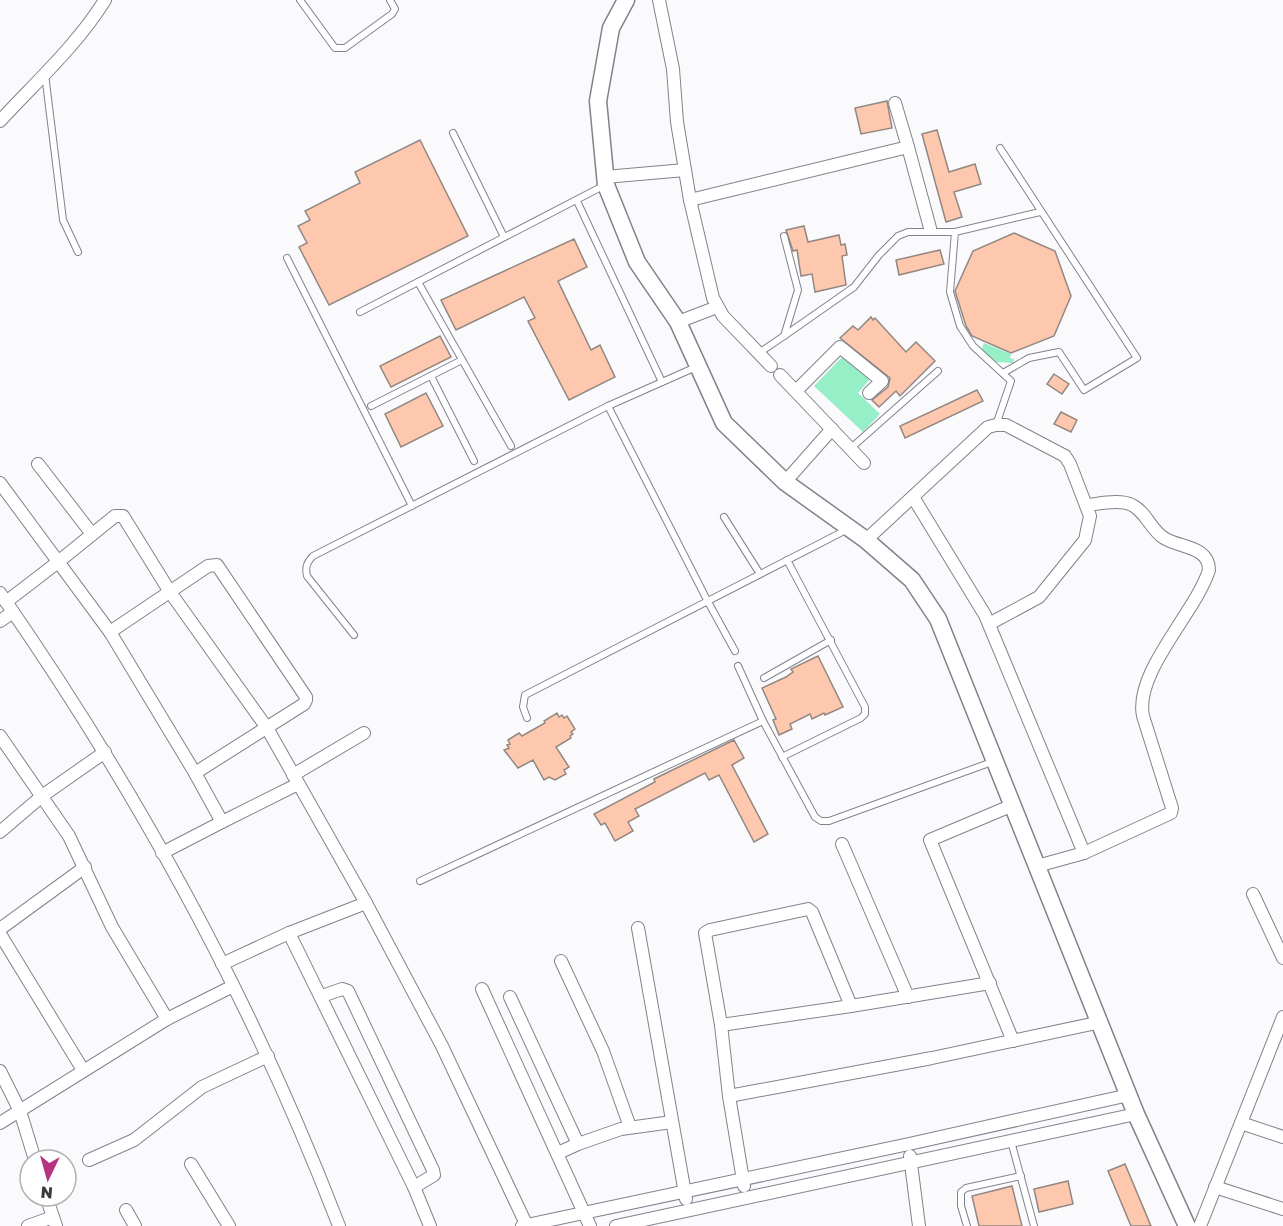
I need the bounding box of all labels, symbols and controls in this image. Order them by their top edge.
north arrow [18,1148,78,1208]
text: N [40,1182,54,1203]

